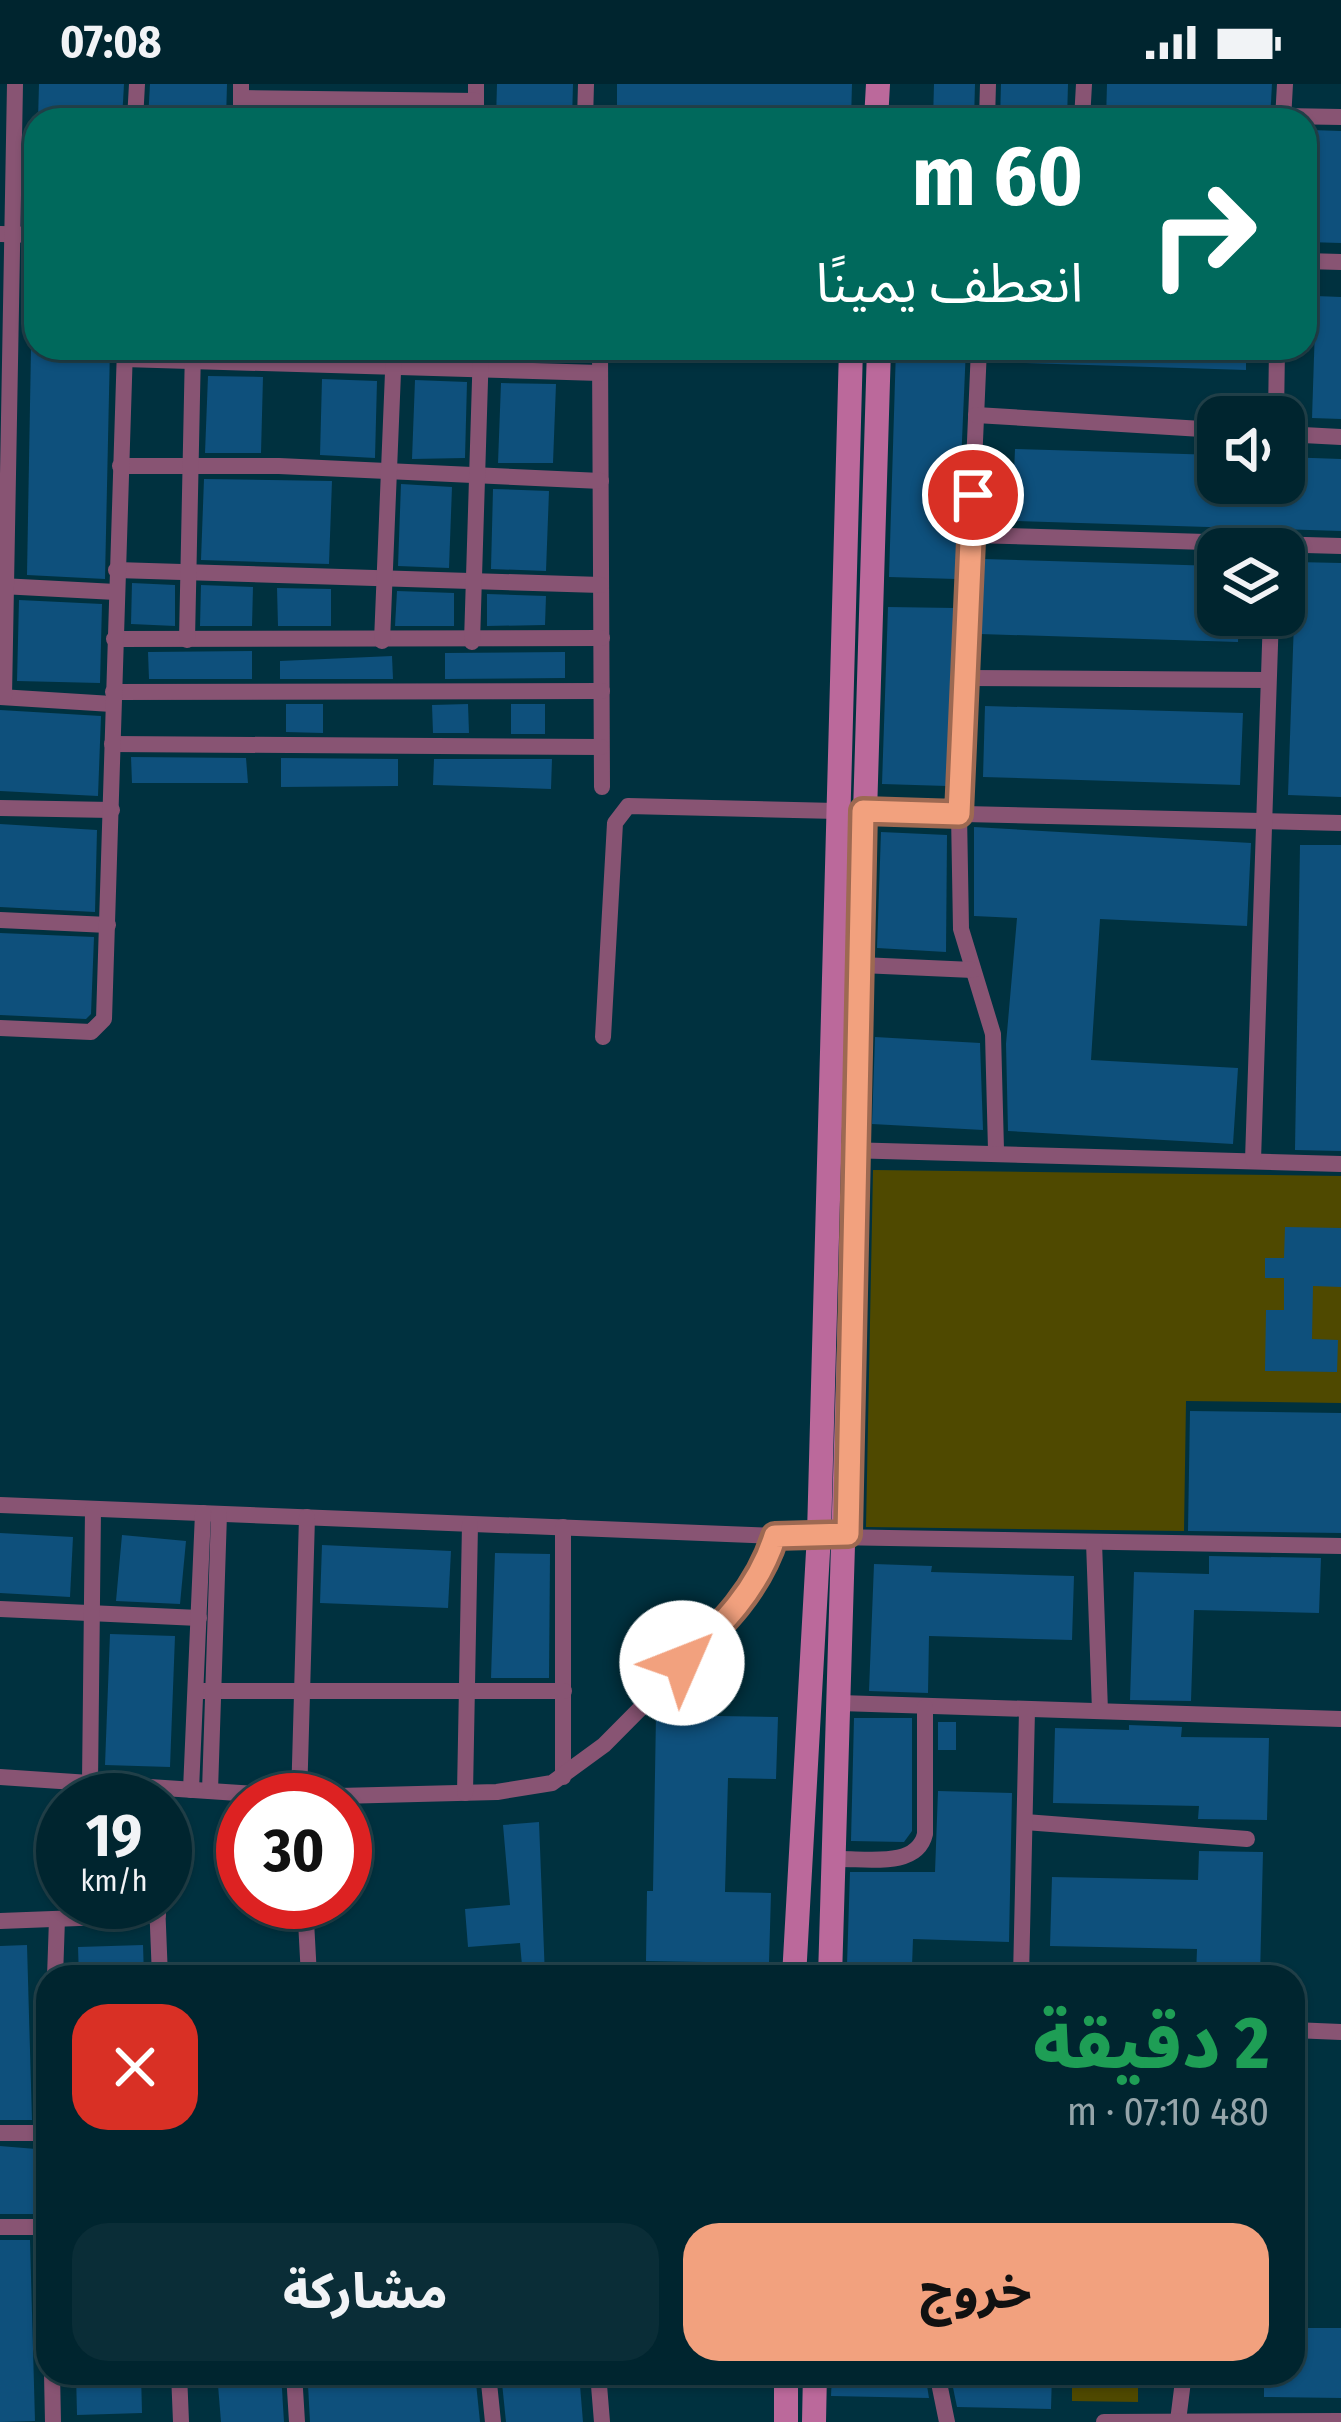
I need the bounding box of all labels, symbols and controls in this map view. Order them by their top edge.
text: 07:08 [60,15,162,69]
text: 60 m [912,126,1083,227]
icon: right [1125,156,1281,312]
text: انعطف يمينًا [815,252,1083,316]
map controls [1197,396,1305,636]
button: sound [1197,396,1305,504]
pin [922,444,1024,546]
icon: arrive [940,462,1006,528]
button: layers [1197,528,1305,636]
position arrow [619,1600,745,1726]
speed limit sign: 30 [216,1773,372,1929]
text: 19 [86,1800,142,1872]
text: km/h [81,1863,147,1899]
text: 2 دقيقة [1033,2001,1269,2087]
button: close [72,2004,198,2130]
text: 480 m · 07:10 [1067,2089,1269,2135]
button: مشاركة [72,2223,659,2361]
button: خروج [683,2223,1269,2361]

